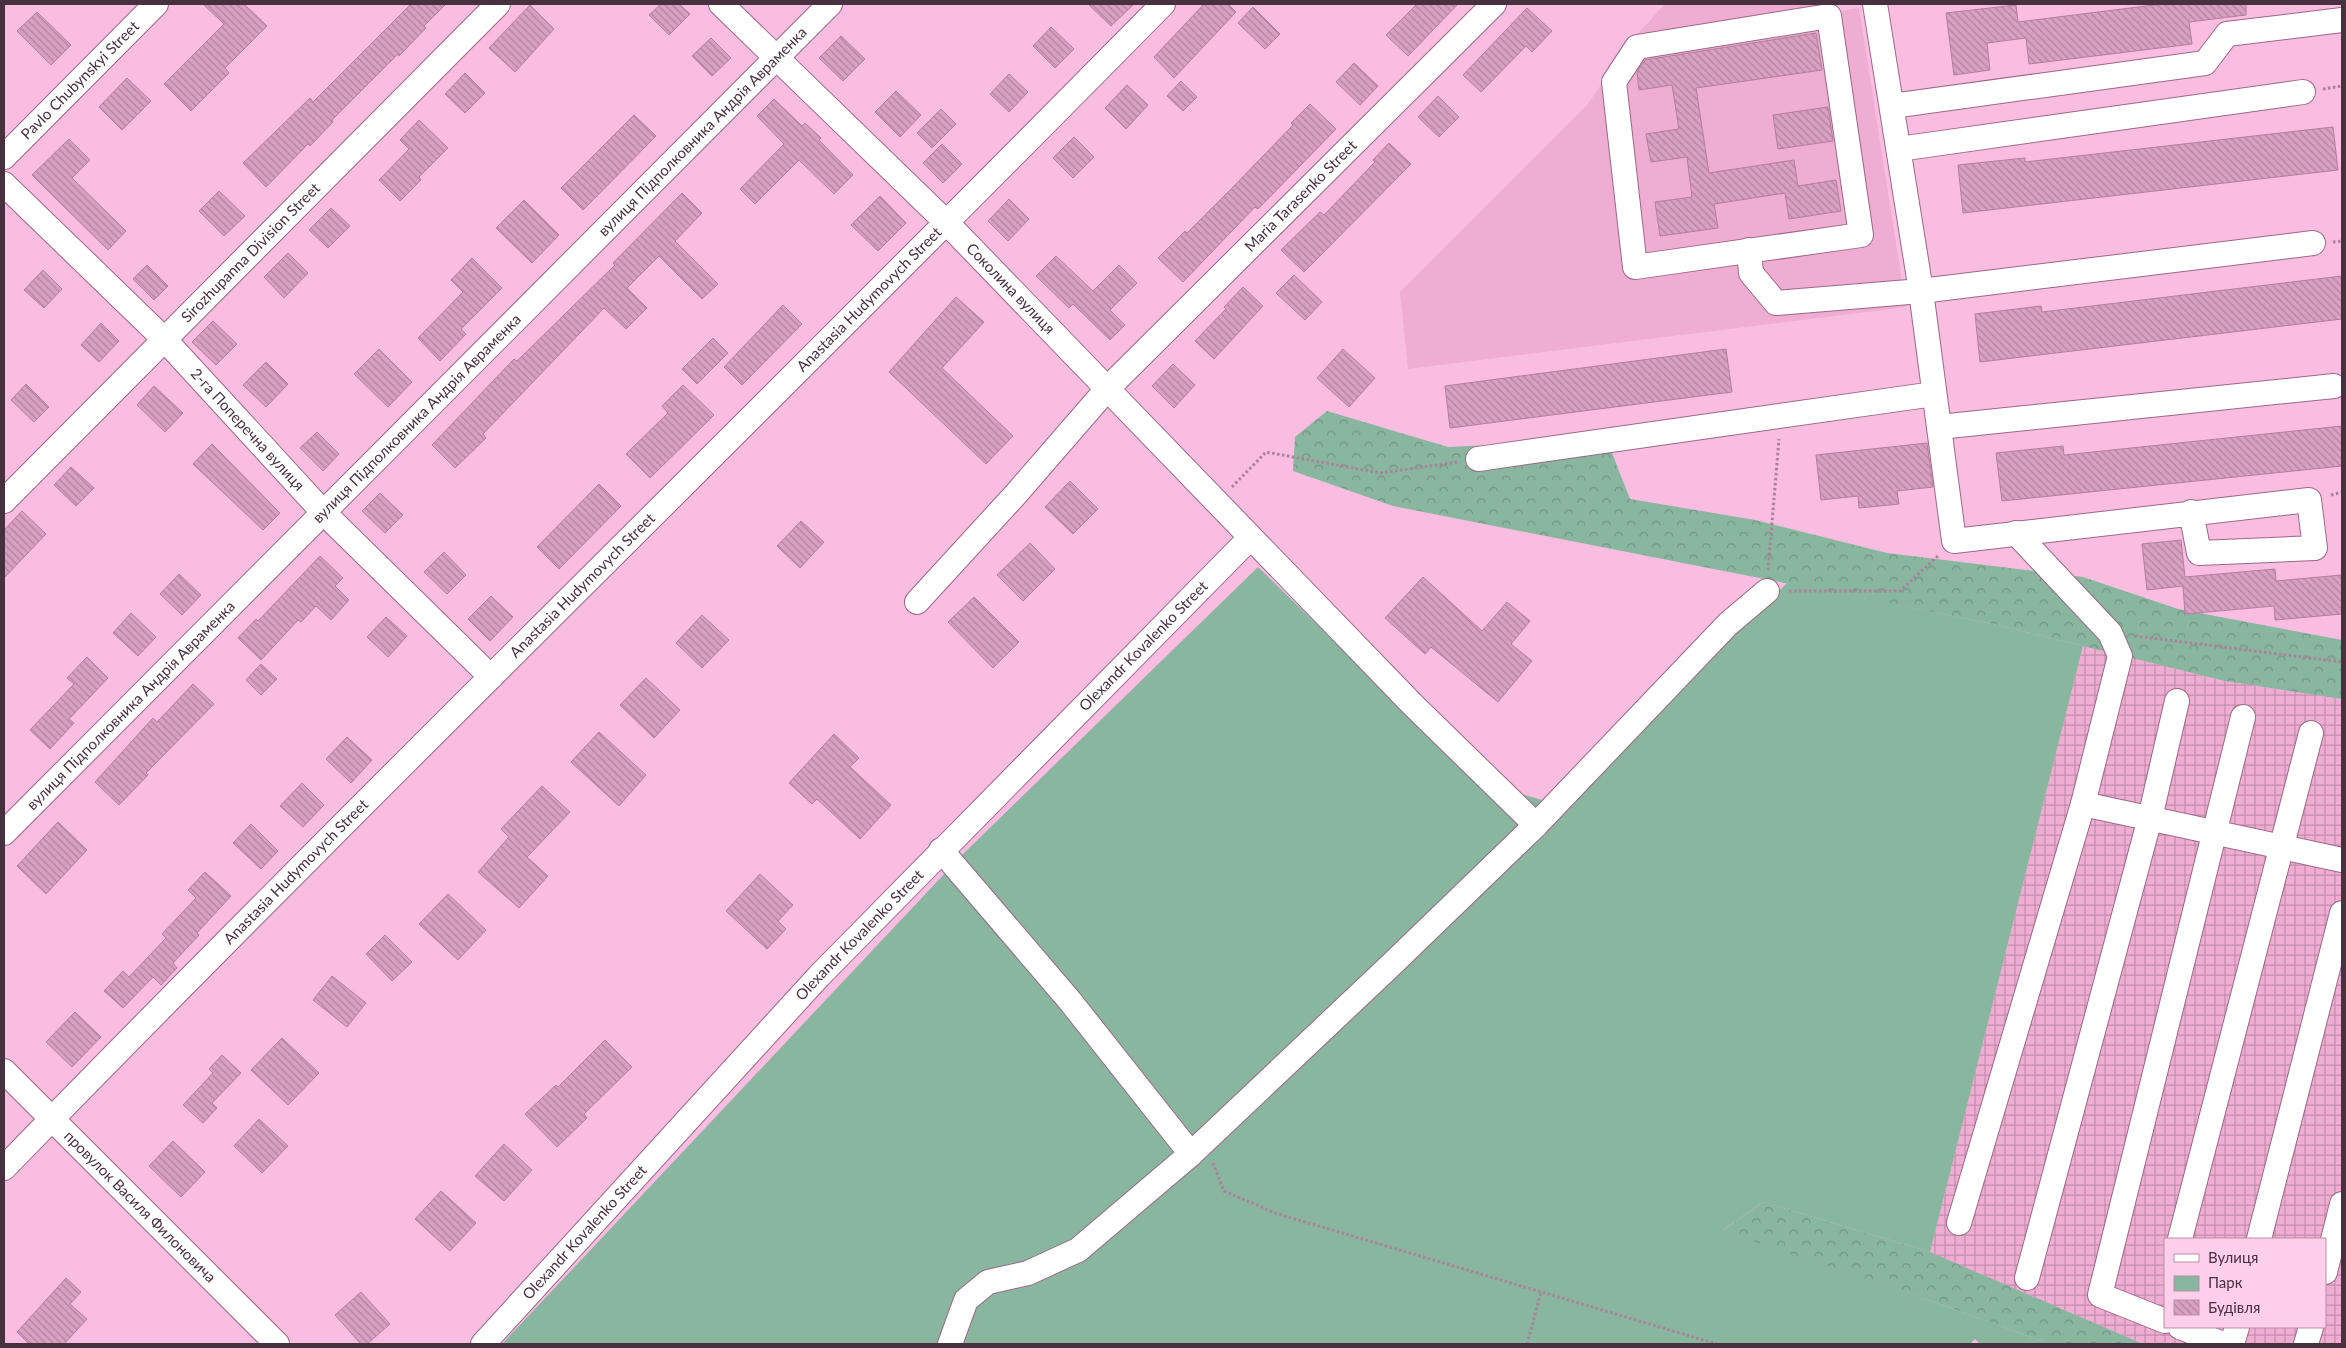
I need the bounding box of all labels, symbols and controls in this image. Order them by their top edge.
street label: Pavlo Chubynskyi Street [17,16,143,143]
street label: вулиця Підполковника Андрія Авраменка [594,23,810,239]
street label: Maria Tarasenko Street [1241,136,1360,255]
street label: Sirozhupanna Division Street [177,178,324,326]
street label: Anastasia Hudymovych Street [792,222,945,375]
street label: Соколина вулиця [963,239,1059,337]
street label: вулиця Підполковника Андрія Авраменка [308,310,524,526]
street label: 2-га Поперечна вулиця [188,364,309,494]
street label: Anastasia Hudymovych Street [506,508,659,661]
street label: Olexandr Kovalenko Street [1075,576,1211,714]
street label: вулиця Підполковника Андрія Авраменка [22,597,238,813]
street label: Anastasia Hudymovych Street [219,794,372,947]
street label: Olexandr Kovalenko Street [791,865,927,1004]
street label: провулок Василя Филоновича [61,1126,220,1286]
street label: Olexandr Kovalenko Street [518,1160,650,1303]
legend [2164,1238,2326,1328]
text: Вулиця [2208,1248,2258,1266]
text: Парк [2208,1273,2243,1291]
text: Будівля [2208,1298,2260,1316]

